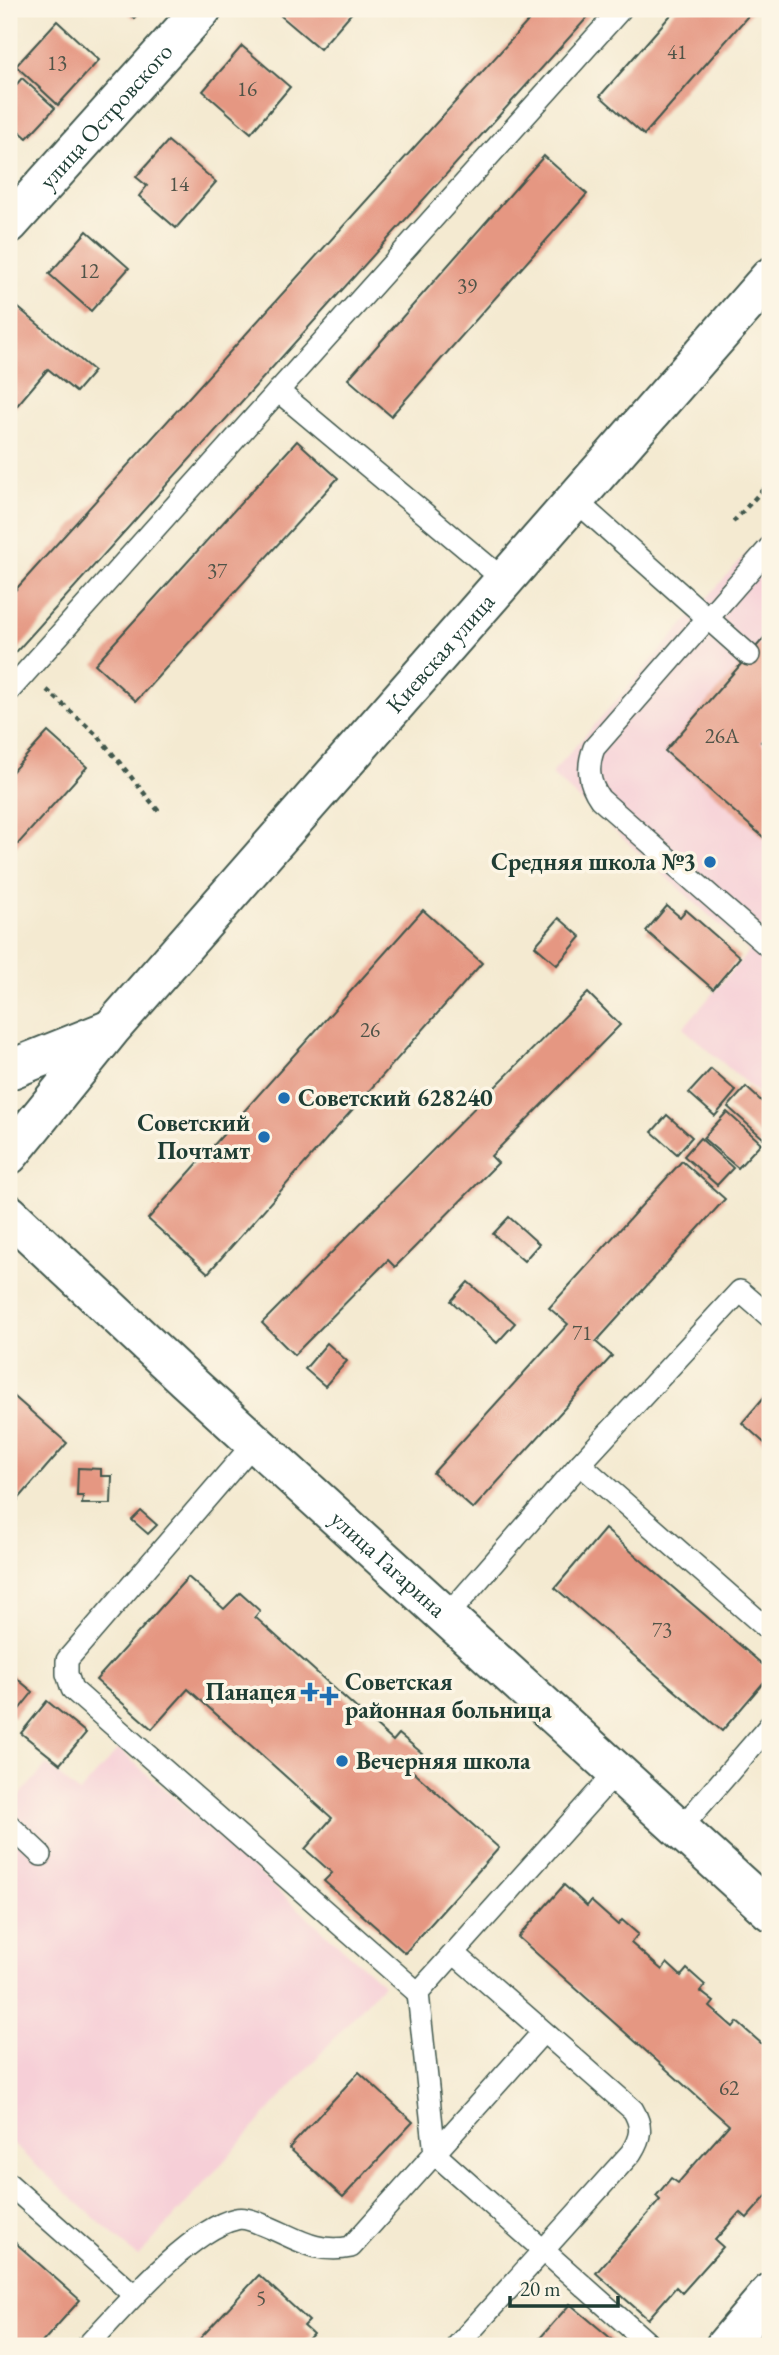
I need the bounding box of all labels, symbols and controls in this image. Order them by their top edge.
street label: улица Островского [32,36,179,195]
house number: 41 [667,38,687,65]
house number: 13 [47,49,67,76]
house number: 16 [237,75,257,102]
house number: 14 [169,170,190,197]
house number: 12 [79,257,99,284]
house number: 39 [457,272,477,299]
house number: 37 [207,557,228,584]
street label: Киевская улица [379,586,501,719]
house number: 26А [705,722,740,749]
place label: Средняя школа №3 [491,846,696,877]
marker: Средняя школа №3 [702,854,718,870]
house number: 26 [360,1016,380,1043]
place label: Советский 628240 [298,1082,493,1113]
marker: Советский 628240 [276,1090,292,1106]
place label: Советский Почтамт [137,1107,250,1166]
marker: Советский Почтамт [256,1129,272,1145]
house number: 71 [572,1319,592,1346]
street label: улица Гагарина [324,1503,453,1624]
house number: 73 [652,1616,672,1643]
place label: Советская районная больница [345,1666,552,1725]
place label: Панацея [206,1676,296,1707]
marker: Панацея [302,1684,318,1700]
marker: Советская районная больница [319,1686,339,1706]
place label: Вечерняя школа [356,1745,531,1776]
marker: Вечерняя школа [334,1753,350,1769]
house number: 62 [719,2074,739,2101]
scale bar [510,2264,618,2308]
text: 20 m [520,2275,561,2302]
house number: 5 [256,2284,266,2311]

